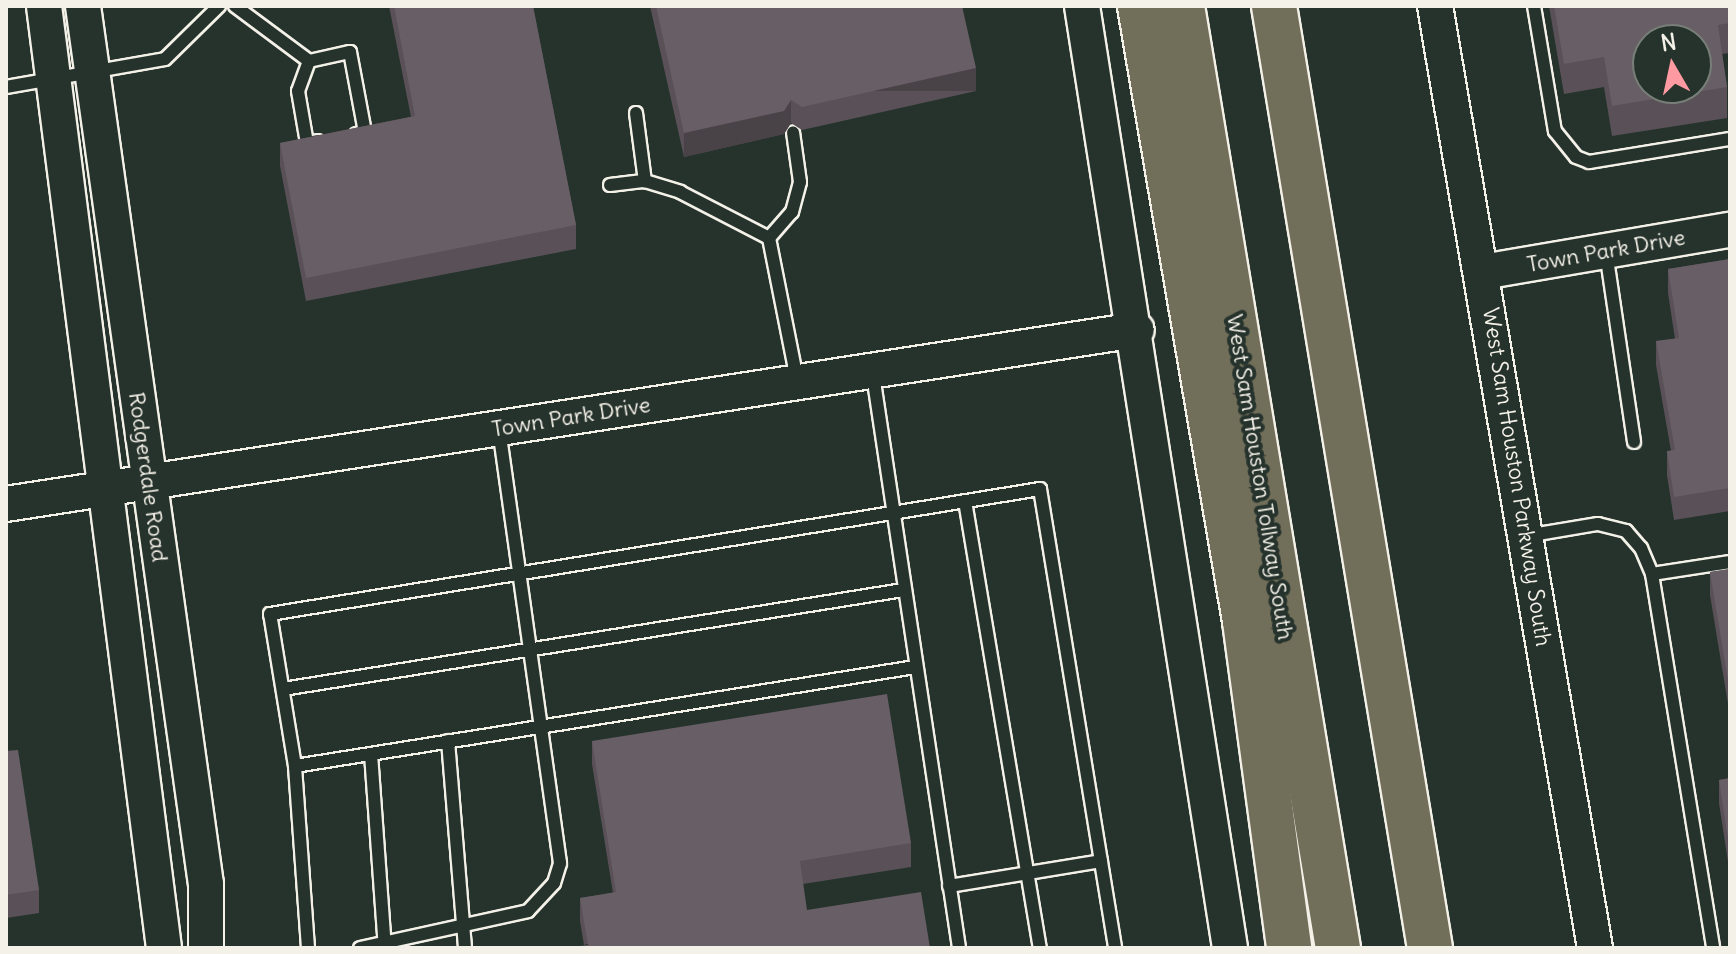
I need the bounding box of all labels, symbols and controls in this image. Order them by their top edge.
north arrow [1632,24,1712,104]
text: N [1659,27,1678,57]
street label: Town Park Drive [1525,224,1687,278]
street label: West Sam Houston Parkway South [1477,306,1557,648]
street label: West Sam Houston Tollway South [1221,312,1299,642]
street label: Rodgerdale Road [123,390,173,564]
street label: Town Park Drive [490,391,652,443]

